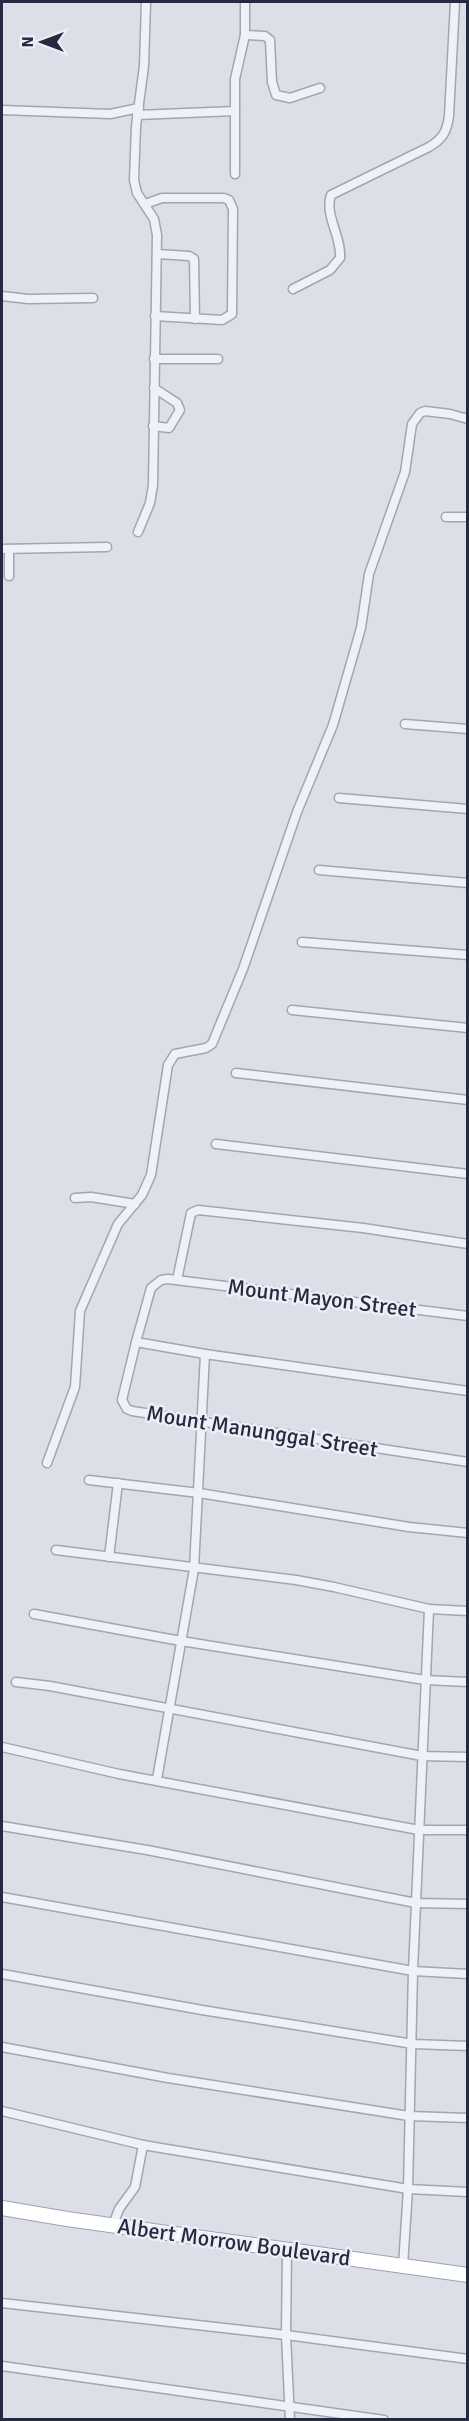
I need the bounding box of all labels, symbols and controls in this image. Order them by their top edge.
north arrow [12,12,72,72]
text: N [18,36,38,48]
street label: Mount Mayon Street [226,1273,418,1323]
street label: Mount Manunggal Street [144,1399,380,1463]
street label: Albert Morrow Boulevard [116,2212,352,2272]

